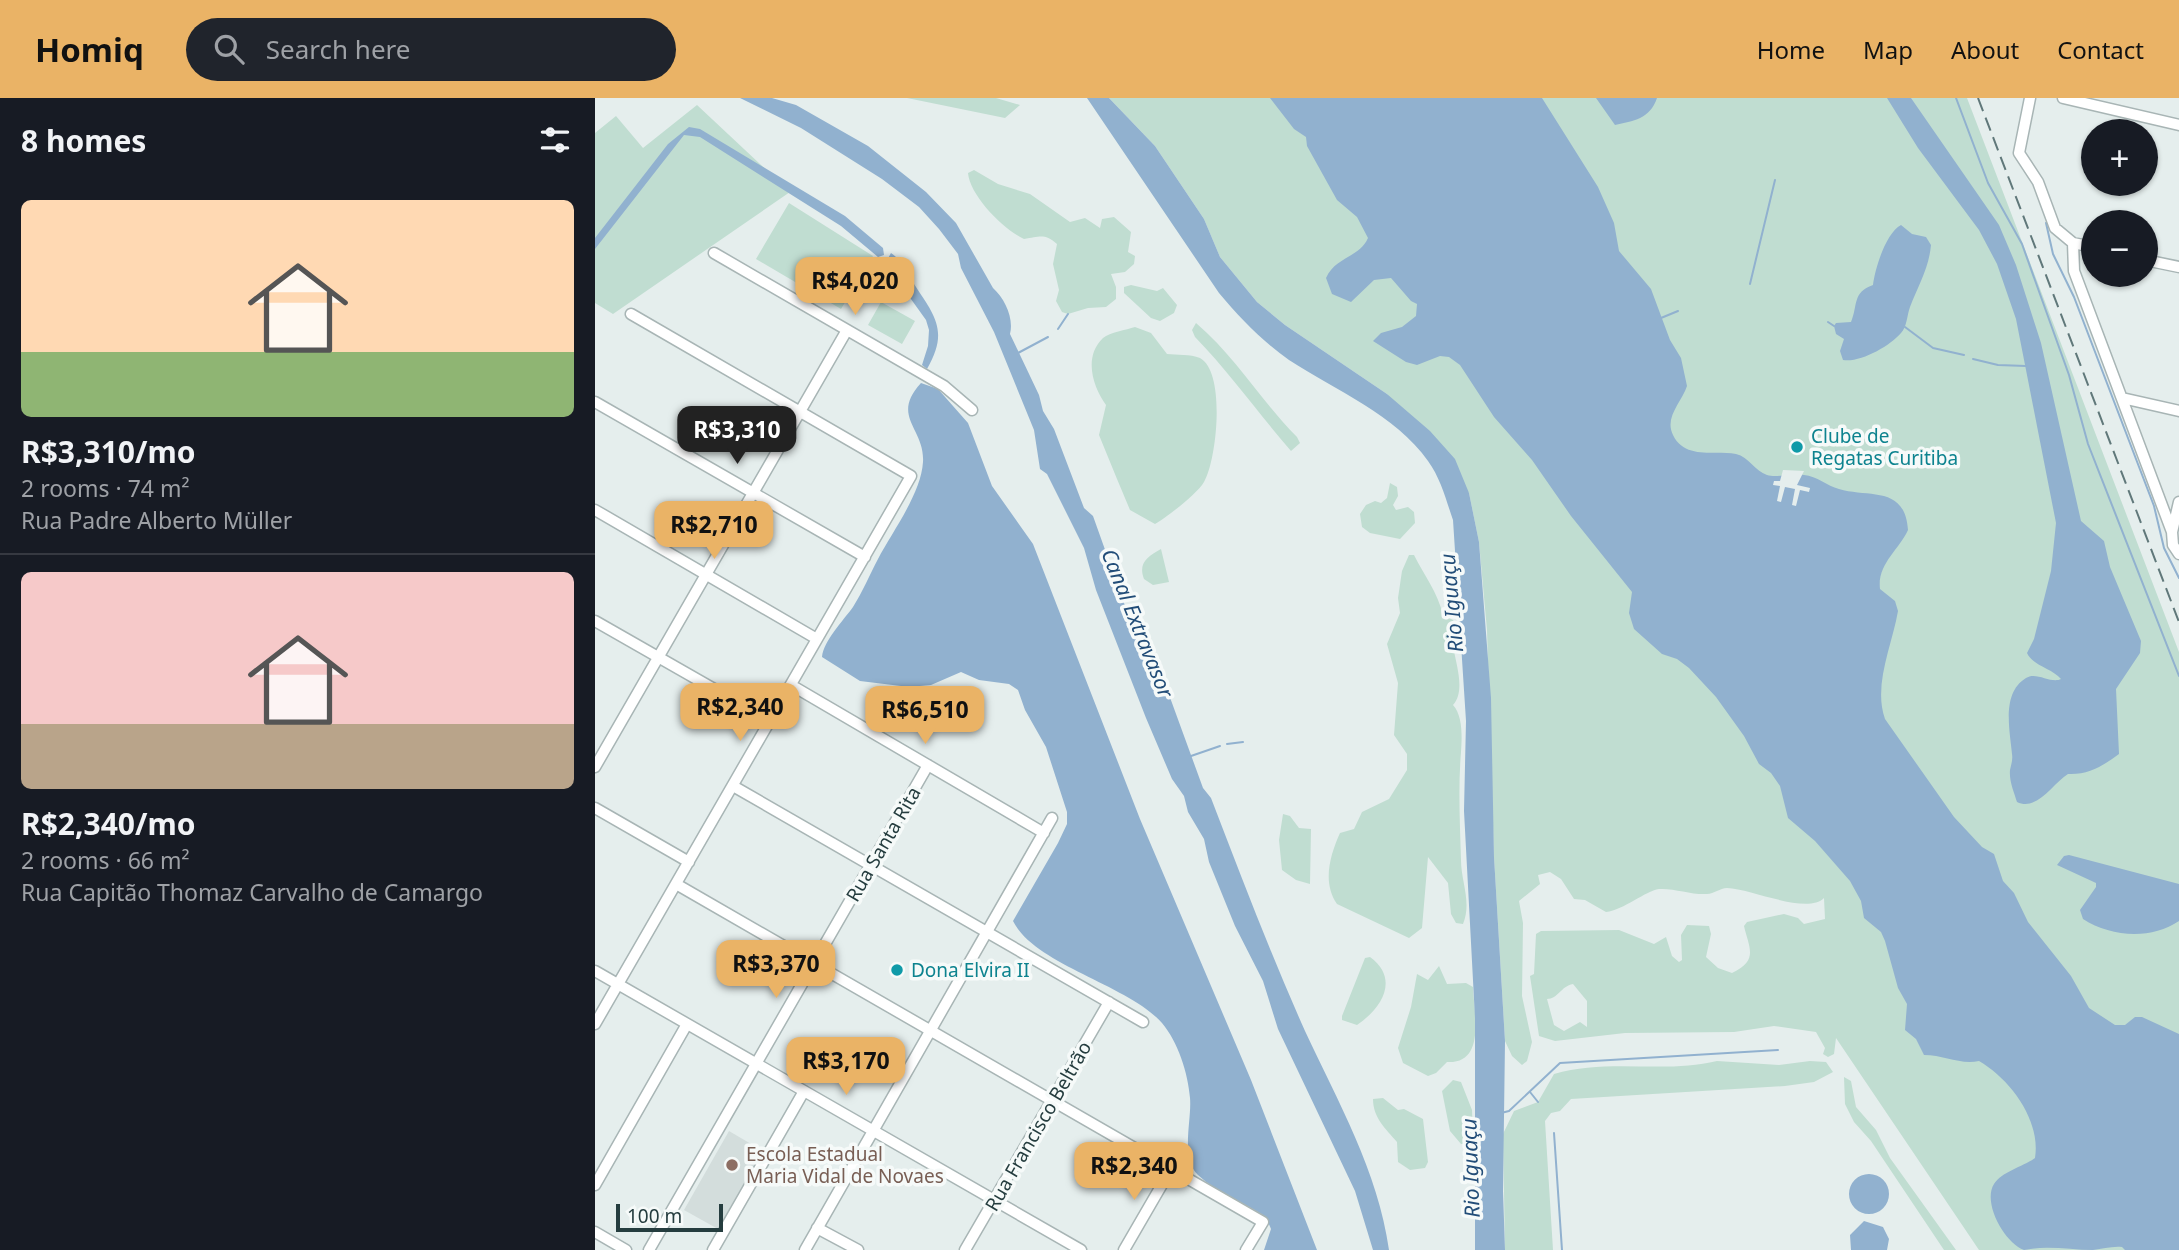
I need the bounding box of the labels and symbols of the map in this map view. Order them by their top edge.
pin: R$4,020 [790,258,920,317]
pin: R$3,310 [672,406,802,466]
place label: Clube de Regatas Curitiba [1811,423,1958,471]
marker: Clube de Regatas Curitiba [1789,439,1805,455]
pin: R$2,710 [649,502,779,561]
water label: Canal Extravasor [1095,545,1181,703]
water label: Rio Iguaçu [1433,552,1469,654]
pin: R$2,340 [675,684,805,743]
pin: R$6,510 [860,686,990,746]
street label: Rua Santa Rita [840,782,926,906]
pin: R$3,370 [711,940,841,1000]
place label: Dona Elvira II [911,957,1030,983]
marker: Dona Elvira II [889,962,905,978]
street label: Rua Francisco Beltrão [979,1036,1097,1216]
pin: R$3,170 [781,1038,911,1097]
water label: Rio Iguaçu [1454,1118,1486,1218]
place label: Escola Estadual Maria Vidal de Novaes [746,1141,944,1189]
pin: R$2,340 [1069,1142,1199,1202]
marker: Escola Estadual Maria Vidal de Novaes [724,1157,740,1173]
scale bar [616,1201,723,1233]

